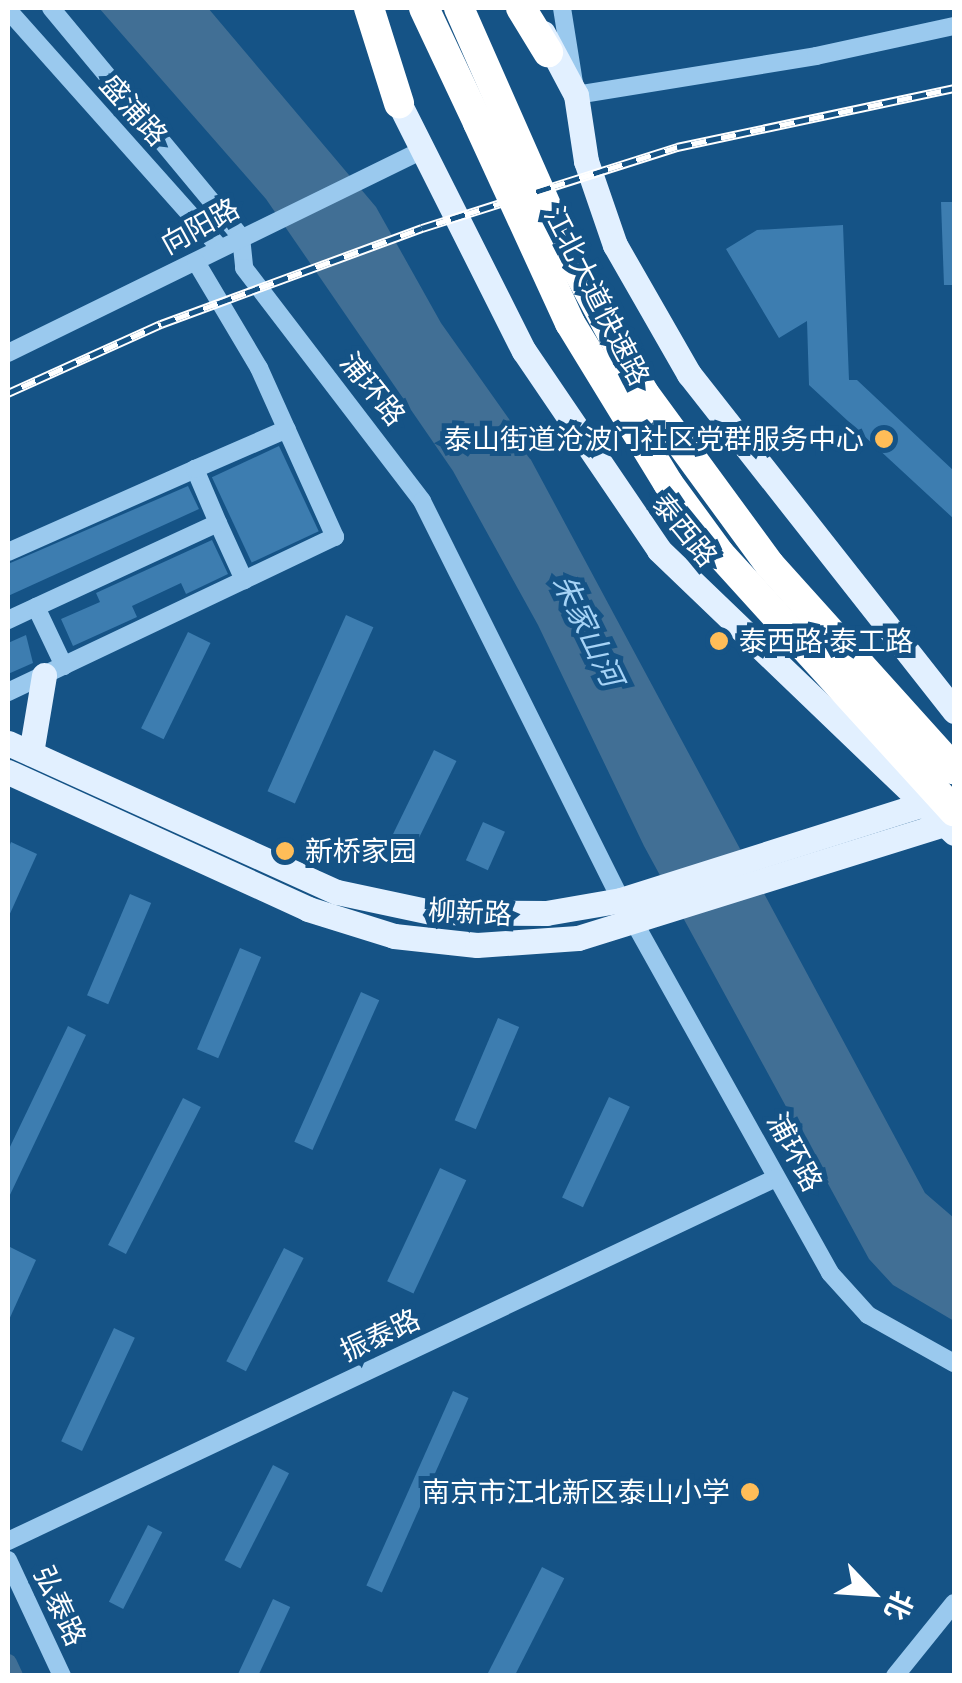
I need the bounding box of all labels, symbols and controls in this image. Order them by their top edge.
street label: 盛浦路 [93,68,175,152]
street label: 向阳路 [155,191,245,261]
street label: 江北大道快速路 [538,201,656,391]
street label: 浦环路 [334,346,412,432]
place label: 泰山街道沧波门社区党群服务中心 [444,422,864,456]
marker: 泰山街道沧波门社区党群服务中心 [873,428,895,450]
street label: 泰西路 [646,487,724,573]
water label: 朱家山河 [546,568,630,692]
place label: 泰西路·泰工路 [739,624,913,658]
marker: 泰西路·泰工路 [708,630,730,652]
place label: 新桥家园 [305,834,417,868]
marker: 新桥家园 [274,840,296,862]
street label: 柳新路 [427,893,513,931]
street label: 浦环路 [760,1107,830,1197]
street label: 振泰路 [335,1302,425,1368]
place label: 南京市江北新区泰山小学 [422,1475,730,1509]
marker: 南京市江北新区泰山小学 [739,1481,761,1503]
north arrow [822,1543,922,1643]
street label: 弘泰路 [27,1561,93,1651]
text: 北 [876,1585,922,1626]

